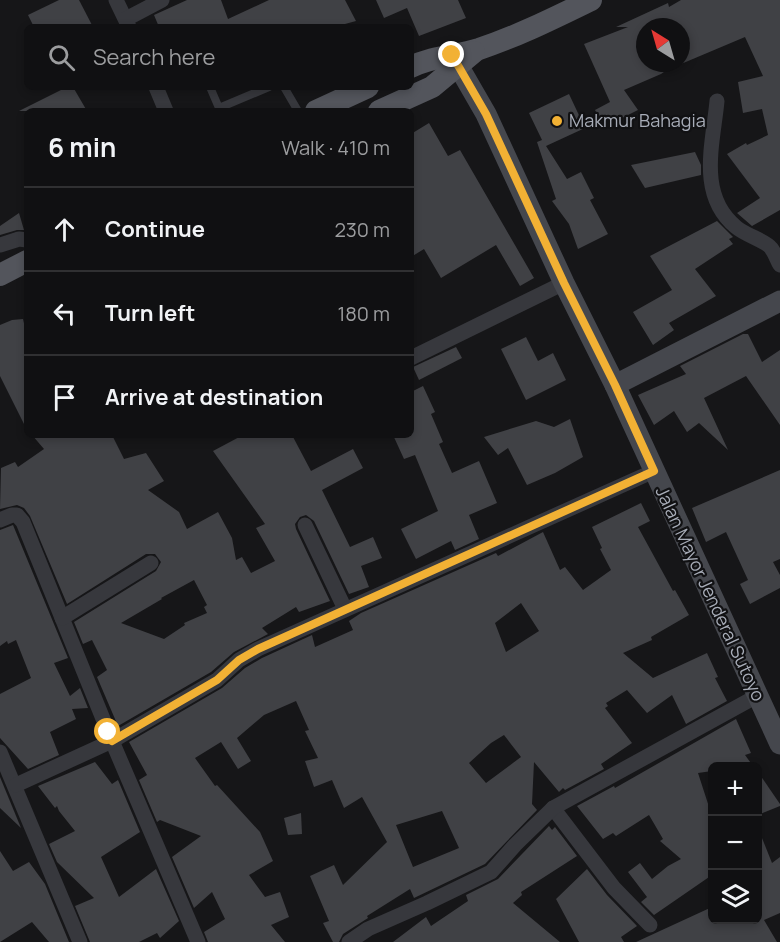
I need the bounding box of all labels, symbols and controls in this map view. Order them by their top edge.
north arrow [636,18,690,72]
search box [24,24,414,90]
icon: search [45,41,78,74]
route end [438,41,464,67]
text: Search here [93,42,215,72]
place label: Makmur Bahagia [569,108,706,132]
marker: Makmur Bahagia [550,114,564,128]
text: 6 min [48,129,116,165]
text: Walk · 410 m [281,134,390,161]
icon: ahead [48,213,81,246]
text: Continue [105,214,205,244]
text: 230 m [334,216,390,243]
icon: left [48,297,81,330]
text: Turn left [105,298,195,328]
text: 180 m [337,300,390,327]
icon: arrive [48,381,81,414]
text: Arrive at destination [105,382,323,412]
street label: Jalan Mayor Jenderal Sutoyo [651,482,771,705]
route start [94,718,120,744]
map controls [708,762,762,924]
button: + [708,762,762,816]
button: − [708,816,762,870]
button: layers [708,870,762,924]

